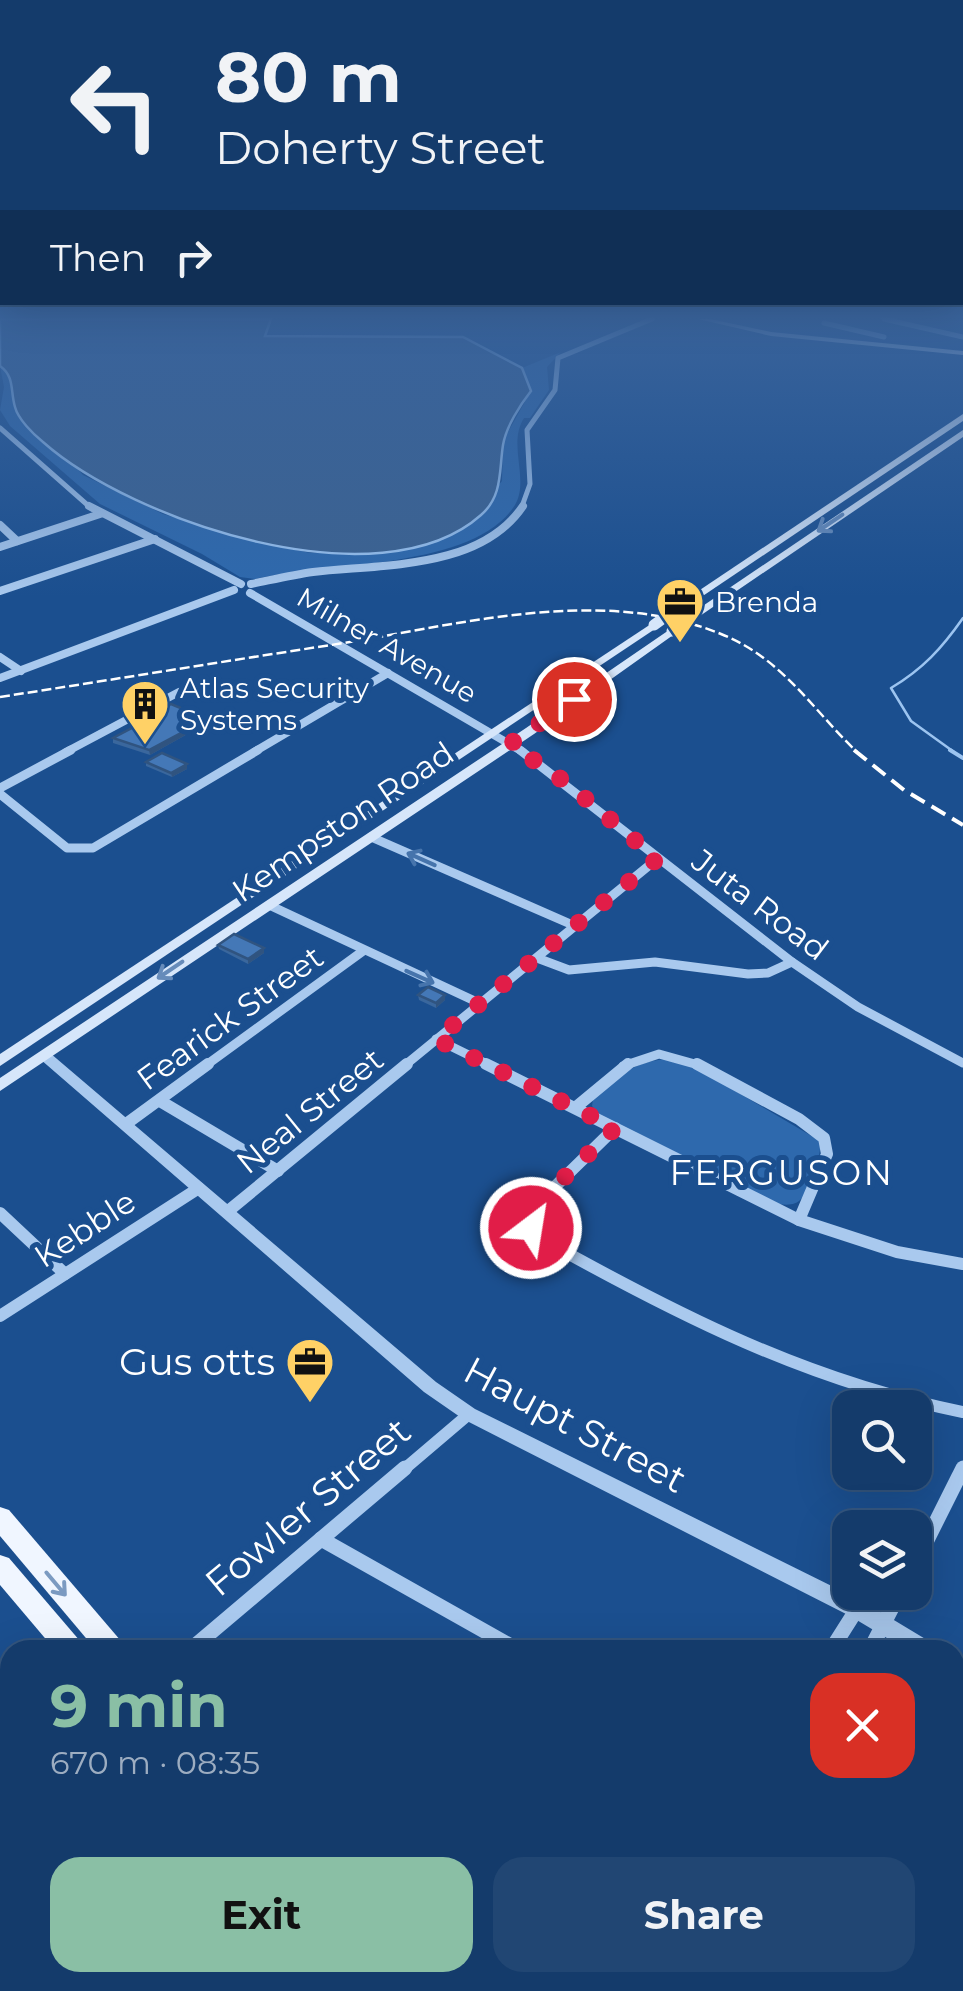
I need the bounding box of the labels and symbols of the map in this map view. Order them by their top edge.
one-way arrow [817,512,845,533]
office icon: Brenda [654,576,706,644]
street label: Milner Avenue [291,580,483,710]
place label: Brenda [715,585,818,619]
pin [532,657,617,742]
place label: Atlas Security Systems [180,671,370,737]
building icon: Atlas Security Systems [119,678,171,746]
street label: Kempston Road [225,733,461,910]
street label: Juta Road [684,840,836,969]
one-way arrow [406,849,437,867]
street label: Fearick Street [129,937,330,1098]
one-way arrow [157,959,185,980]
one-way arrow [404,968,434,987]
street label: Neal Street [228,1040,391,1182]
district label: FERGUSON [670,1151,895,1194]
position arrow [479,1176,583,1280]
street label: Kebble [27,1182,143,1276]
office icon: Gus otts [284,1336,336,1404]
place label: Gus otts [119,1338,275,1385]
street label: Haupt Street [456,1346,694,1503]
street label: Fowler Street [196,1407,420,1606]
one-way arrow [45,1570,67,1596]

